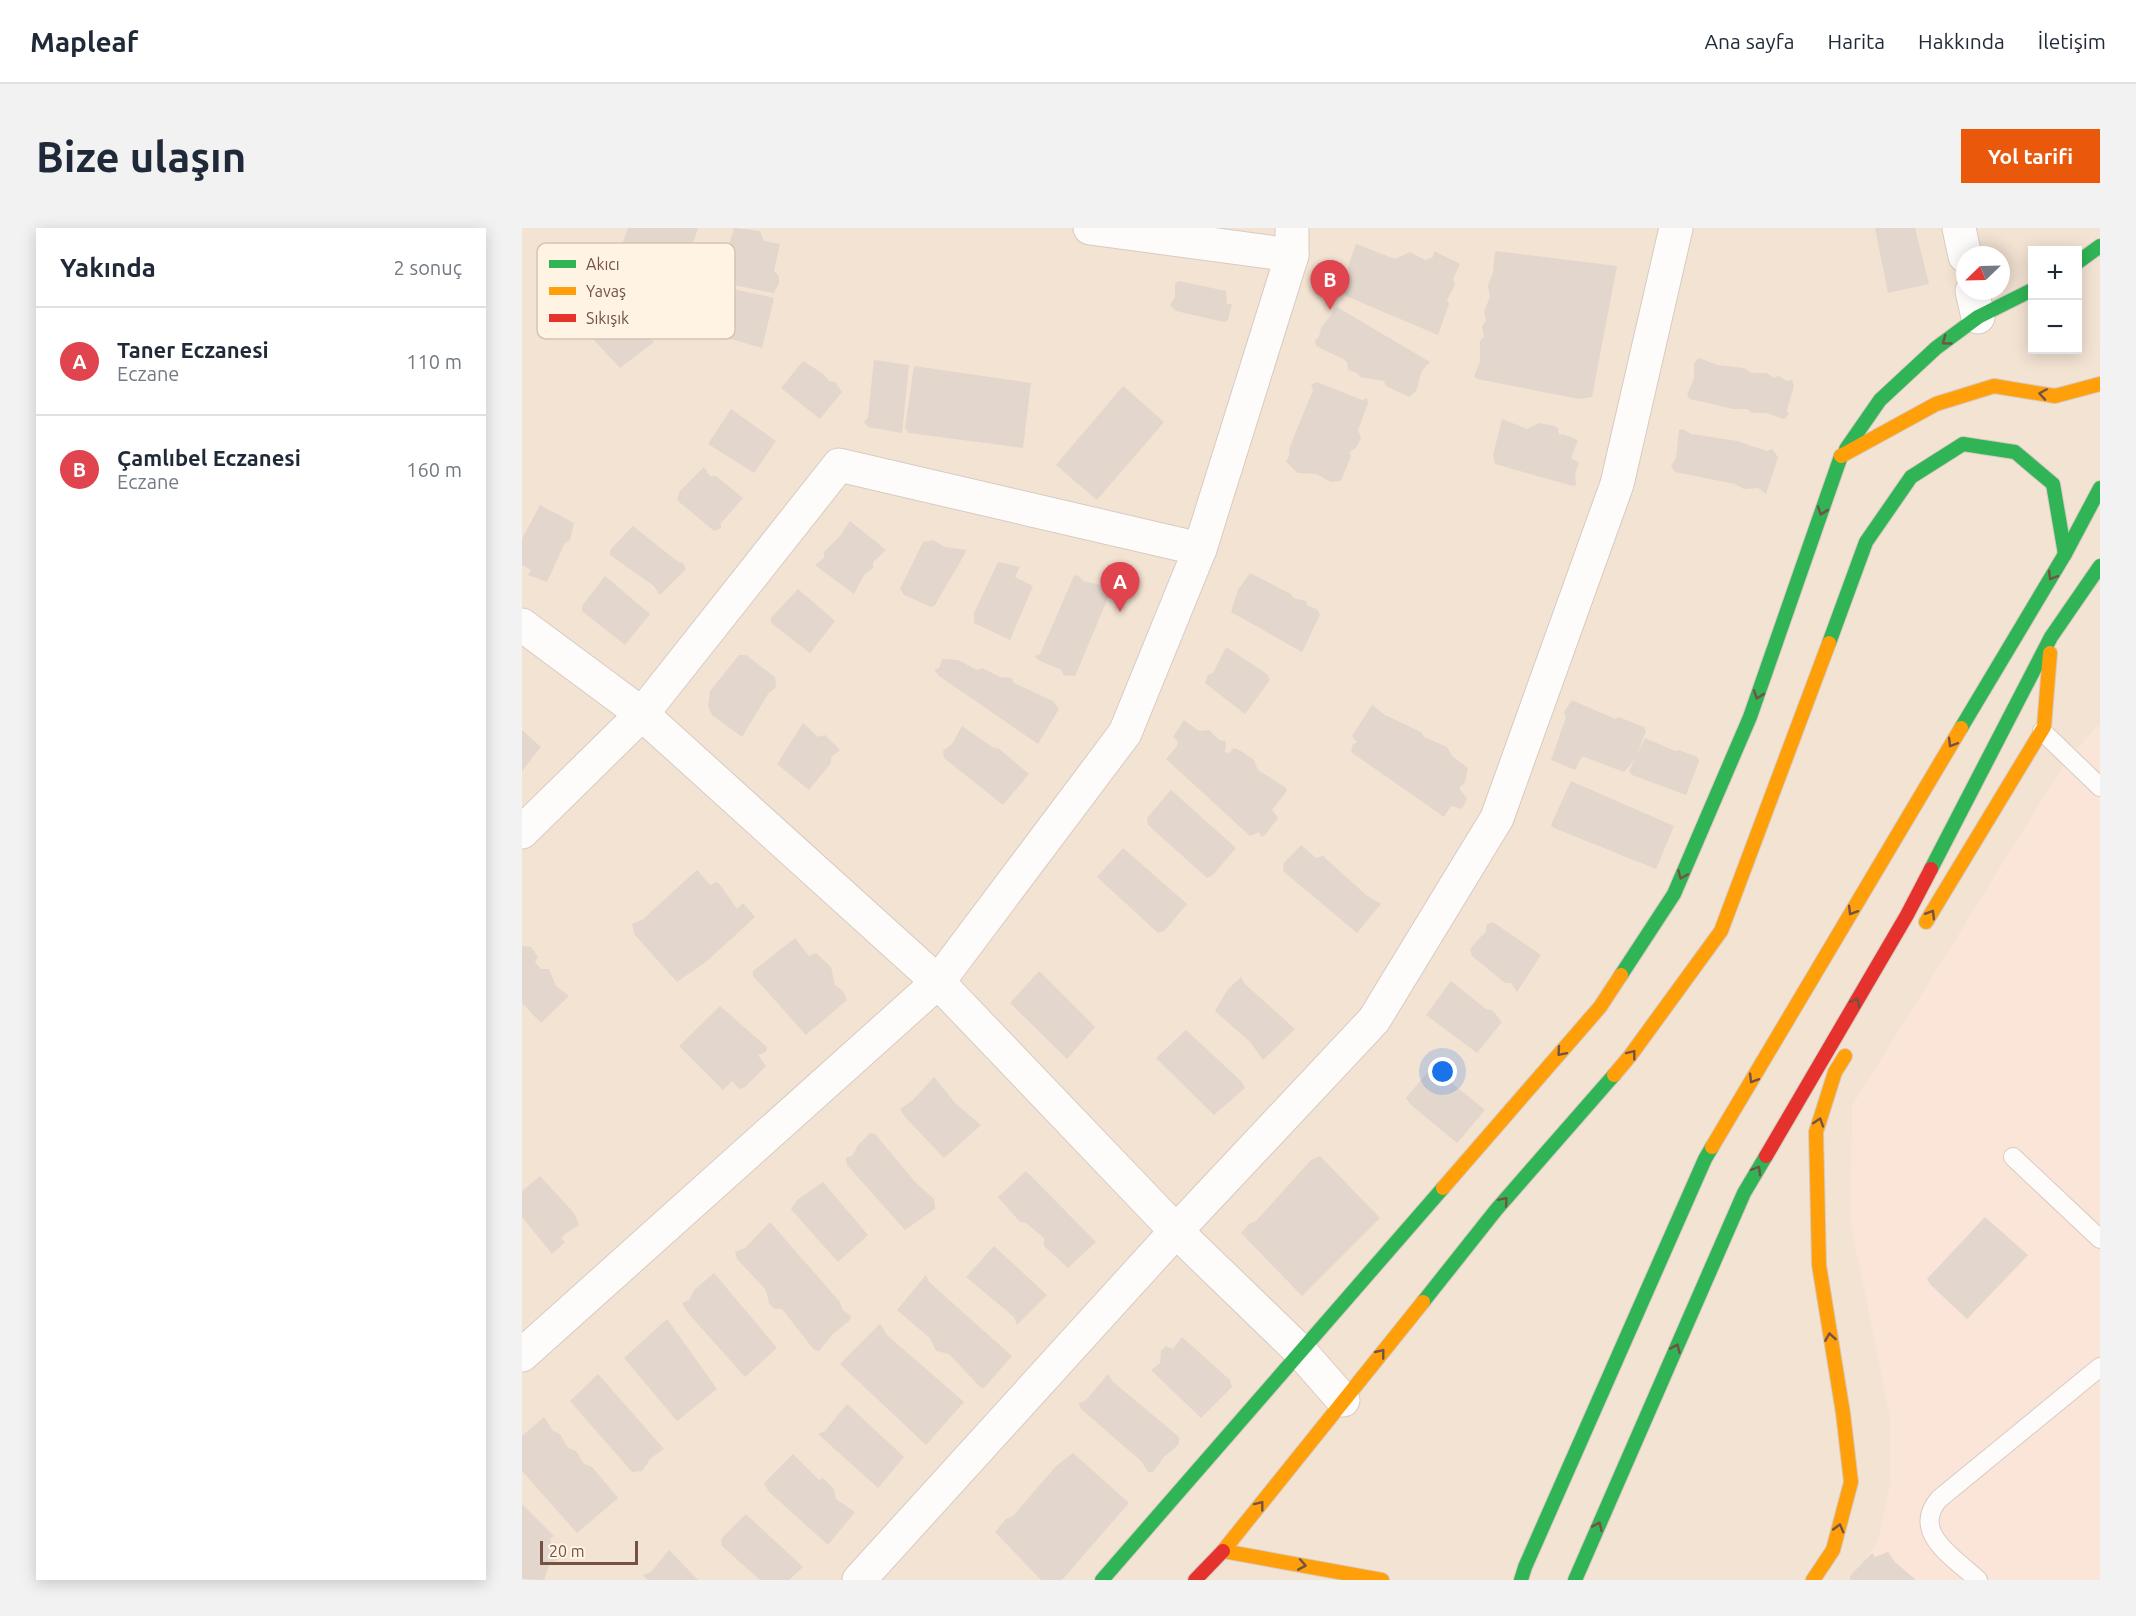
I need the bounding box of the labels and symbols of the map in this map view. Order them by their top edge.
legend [537,243,735,339]
north arrow [1956,246,2010,300]
text: Akıcı [586,255,620,273]
pin: B [1310,260,1350,310]
text: Yavaş [586,282,626,300]
text: Sıkışık [586,309,629,327]
one-way arrow [1941,333,1952,344]
one-way arrow [2039,389,2048,401]
one-way arrow [1817,505,1830,516]
pin: A [1100,562,1140,612]
one-way arrow [2047,570,2059,580]
one-way arrow [1753,689,1765,700]
one-way arrow [1947,737,1959,747]
one-way arrow [1678,869,1690,880]
one-way arrow [1848,905,1860,915]
one-way arrow [1923,910,1935,920]
one-way arrow [1849,998,1860,1008]
one-way arrow [1557,1045,1568,1056]
one-way arrow [1624,1049,1635,1060]
your location [1428,1057,1457,1086]
one-way arrow [1749,1073,1760,1083]
one-way arrow [1812,1117,1824,1128]
one-way arrow [1750,1166,1762,1176]
one-way arrow [1497,1197,1508,1208]
one-way arrow [1825,1332,1837,1341]
one-way arrow [1669,1343,1681,1354]
one-way arrow [1374,1348,1385,1359]
one-way arrow [1252,1501,1263,1512]
one-way arrow [1591,1522,1603,1533]
one-way arrow [1832,1524,1844,1534]
scale bar [540,1538,638,1566]
one-way arrow [1296,1558,1306,1571]

